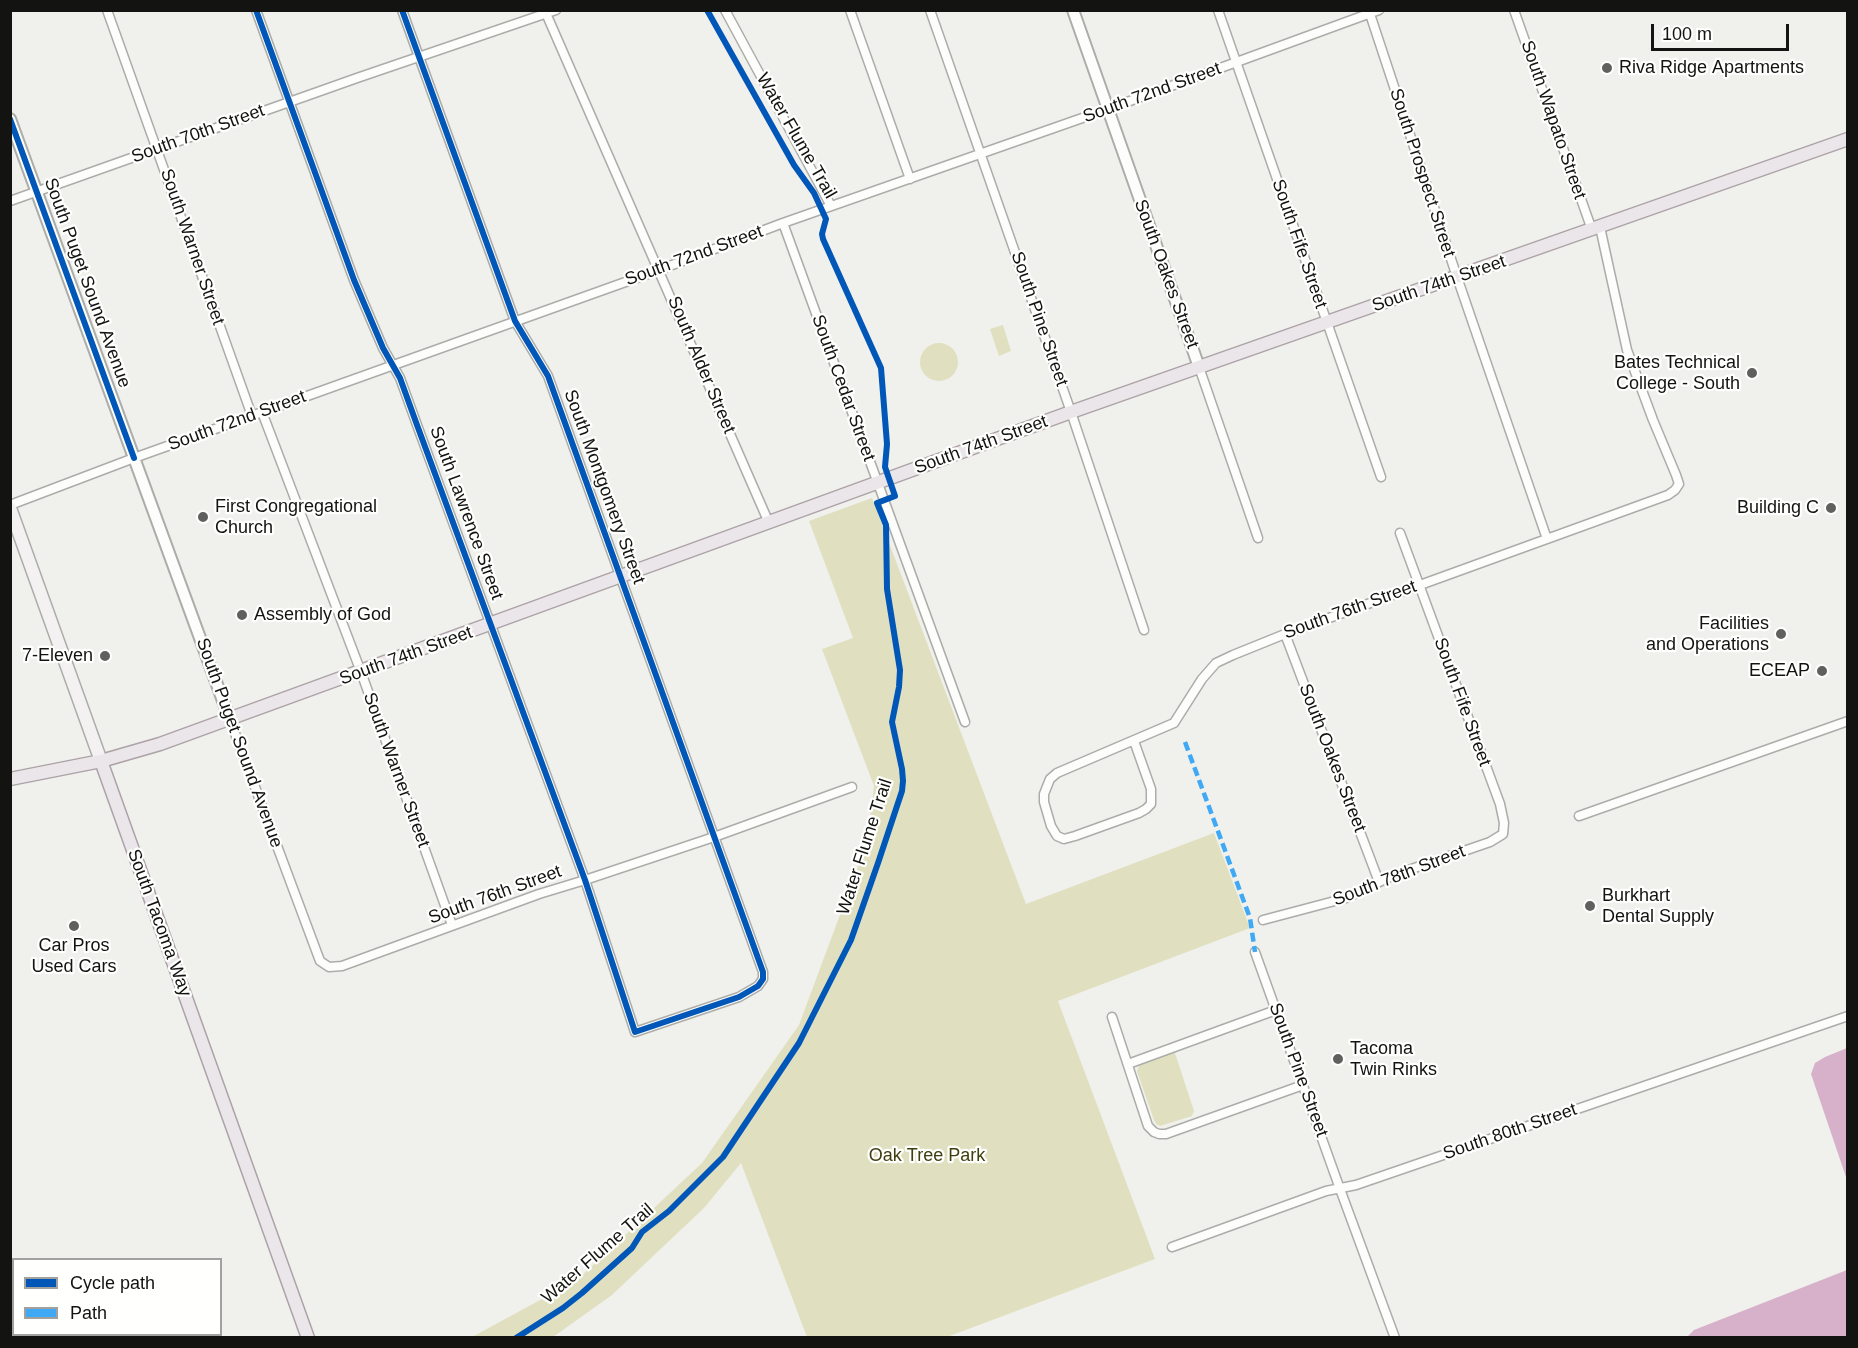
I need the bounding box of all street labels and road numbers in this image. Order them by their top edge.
street label: South Wapato Street [1516,38,1590,202]
street label: South 72nd Street [1080,58,1224,128]
street label: Water Flume Trail [751,69,841,203]
street label: South Prospect Street [1385,86,1459,260]
street label: South 70th Street [128,100,268,168]
street label: South Warner Street [155,166,229,328]
street label: South Puget Sound Avenue [39,175,135,391]
street label: South Fife Street [1267,177,1331,311]
street label: South Oakes Street [1129,196,1203,352]
street label: South 72nd Street [622,221,766,291]
street label: South Pine Street [1006,249,1072,389]
street label: South 74th Street [1369,251,1509,317]
street label: South Alder Street [662,293,740,437]
street label: South Cedar Street [807,312,879,464]
street label: South 72nd Street [165,386,309,456]
street label: South Montgomery Street [559,387,649,587]
street label: South 74th Street [911,411,1051,479]
street label: South Lawrence Street [425,423,507,603]
street label: South 76th Street [1280,576,1420,644]
street label: South 74th Street [336,622,476,690]
street label: South Puget Sound Avenue [191,635,287,851]
street label: South Fife Street [1429,635,1495,769]
street label: South Oakes Street [1294,681,1370,835]
street label: South Warner Street [358,690,434,850]
street label: Water Flume Trail [833,776,897,918]
street label: South 78th Street [1330,841,1468,911]
street label: South Tacoma Way [122,846,196,1000]
street label: South 76th Street [425,861,565,929]
street label: South Pine Street [1264,1000,1332,1140]
street label: South 80th Street [1440,1099,1580,1165]
street label: Water Flume Trail [537,1199,659,1309]

